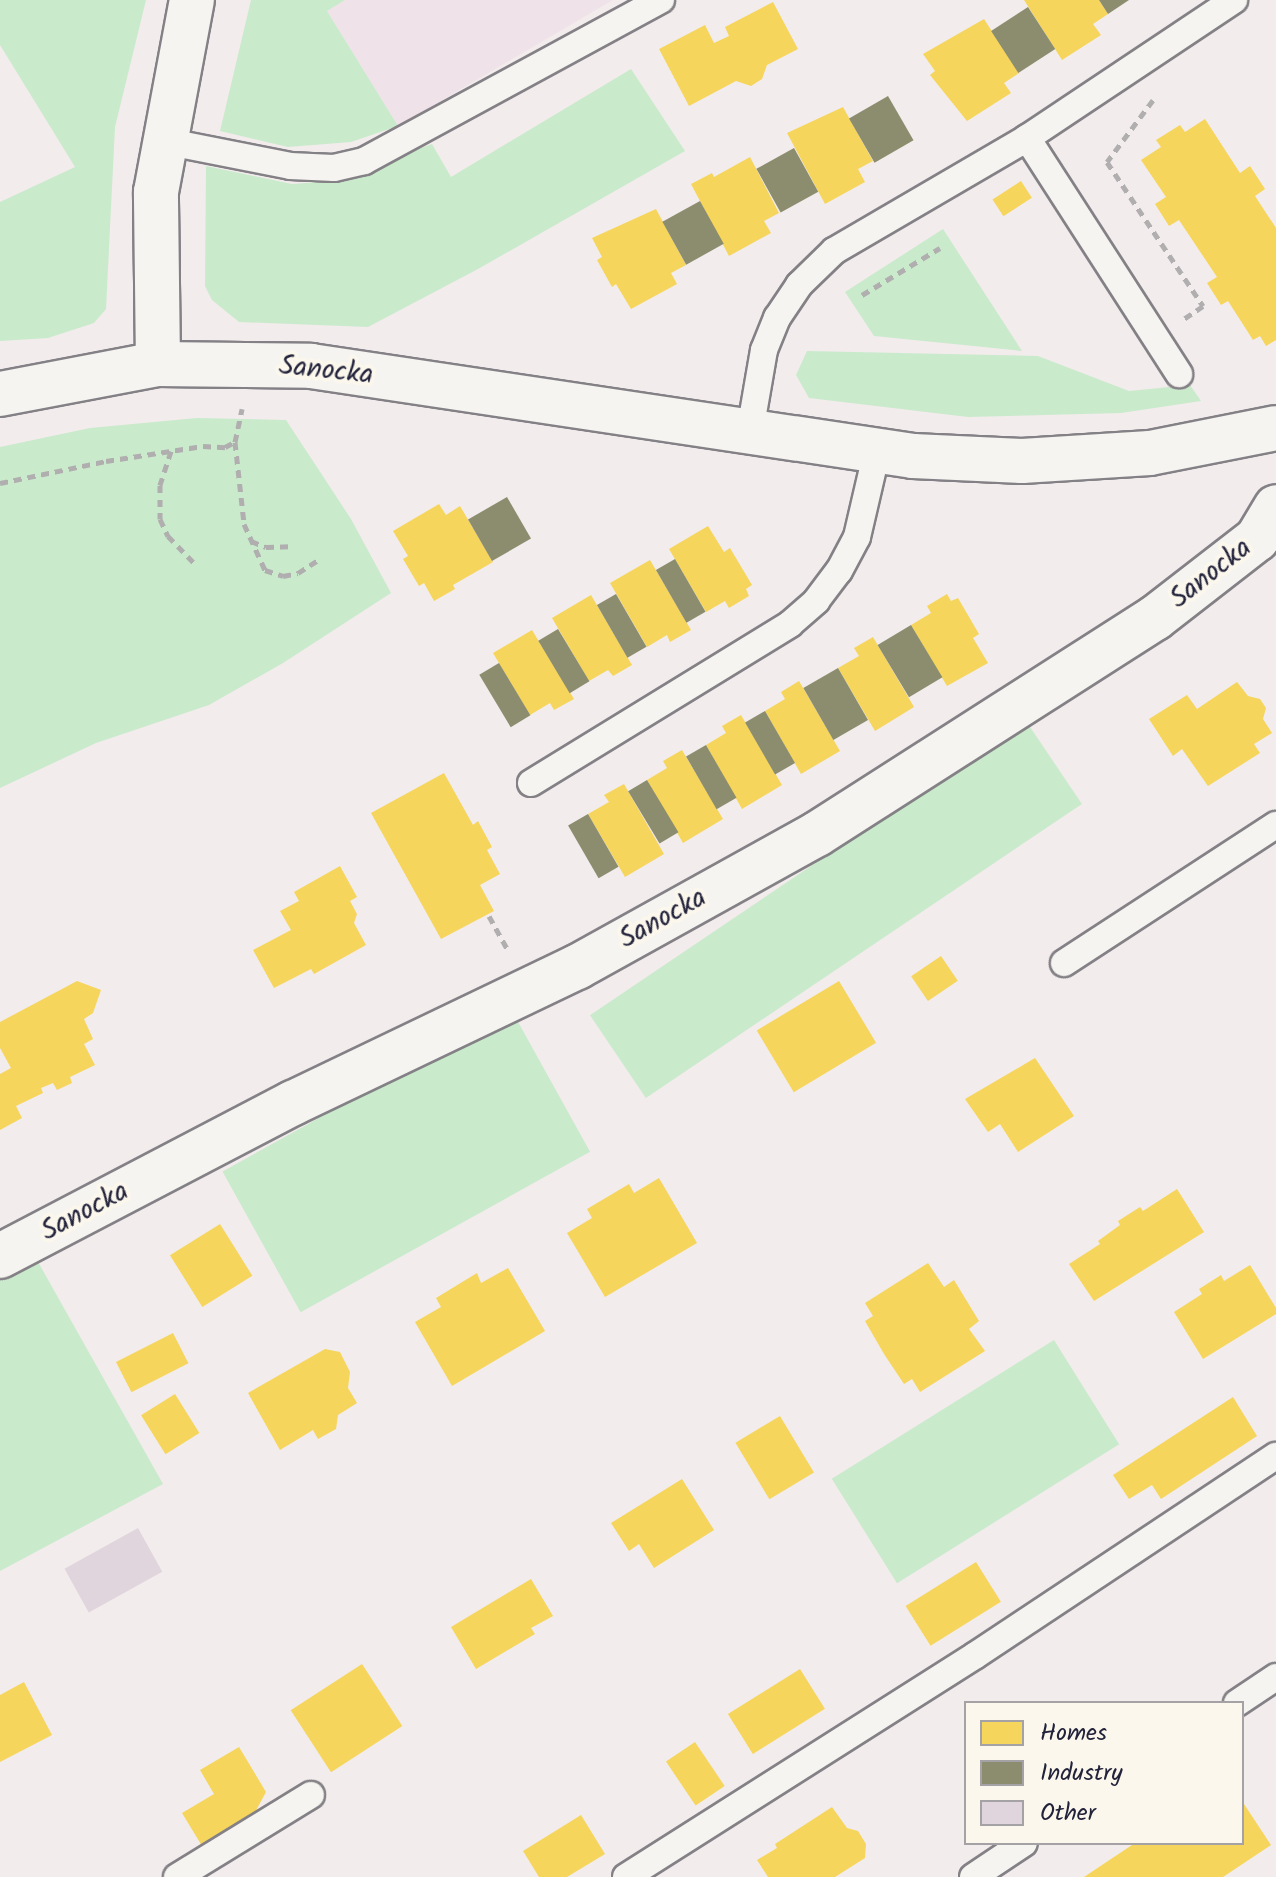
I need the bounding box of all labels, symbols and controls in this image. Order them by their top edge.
street label: Sanocka [277,349,375,393]
street label: Sanocka [1163,532,1259,616]
street label: Sanocka [614,881,712,957]
street label: Sanocka [35,1175,135,1249]
legend [964,1701,1244,1845]
text: Homes [1040,1714,1107,1753]
text: Industry [1040,1754,1122,1793]
text: Other [1040,1794,1096,1833]

